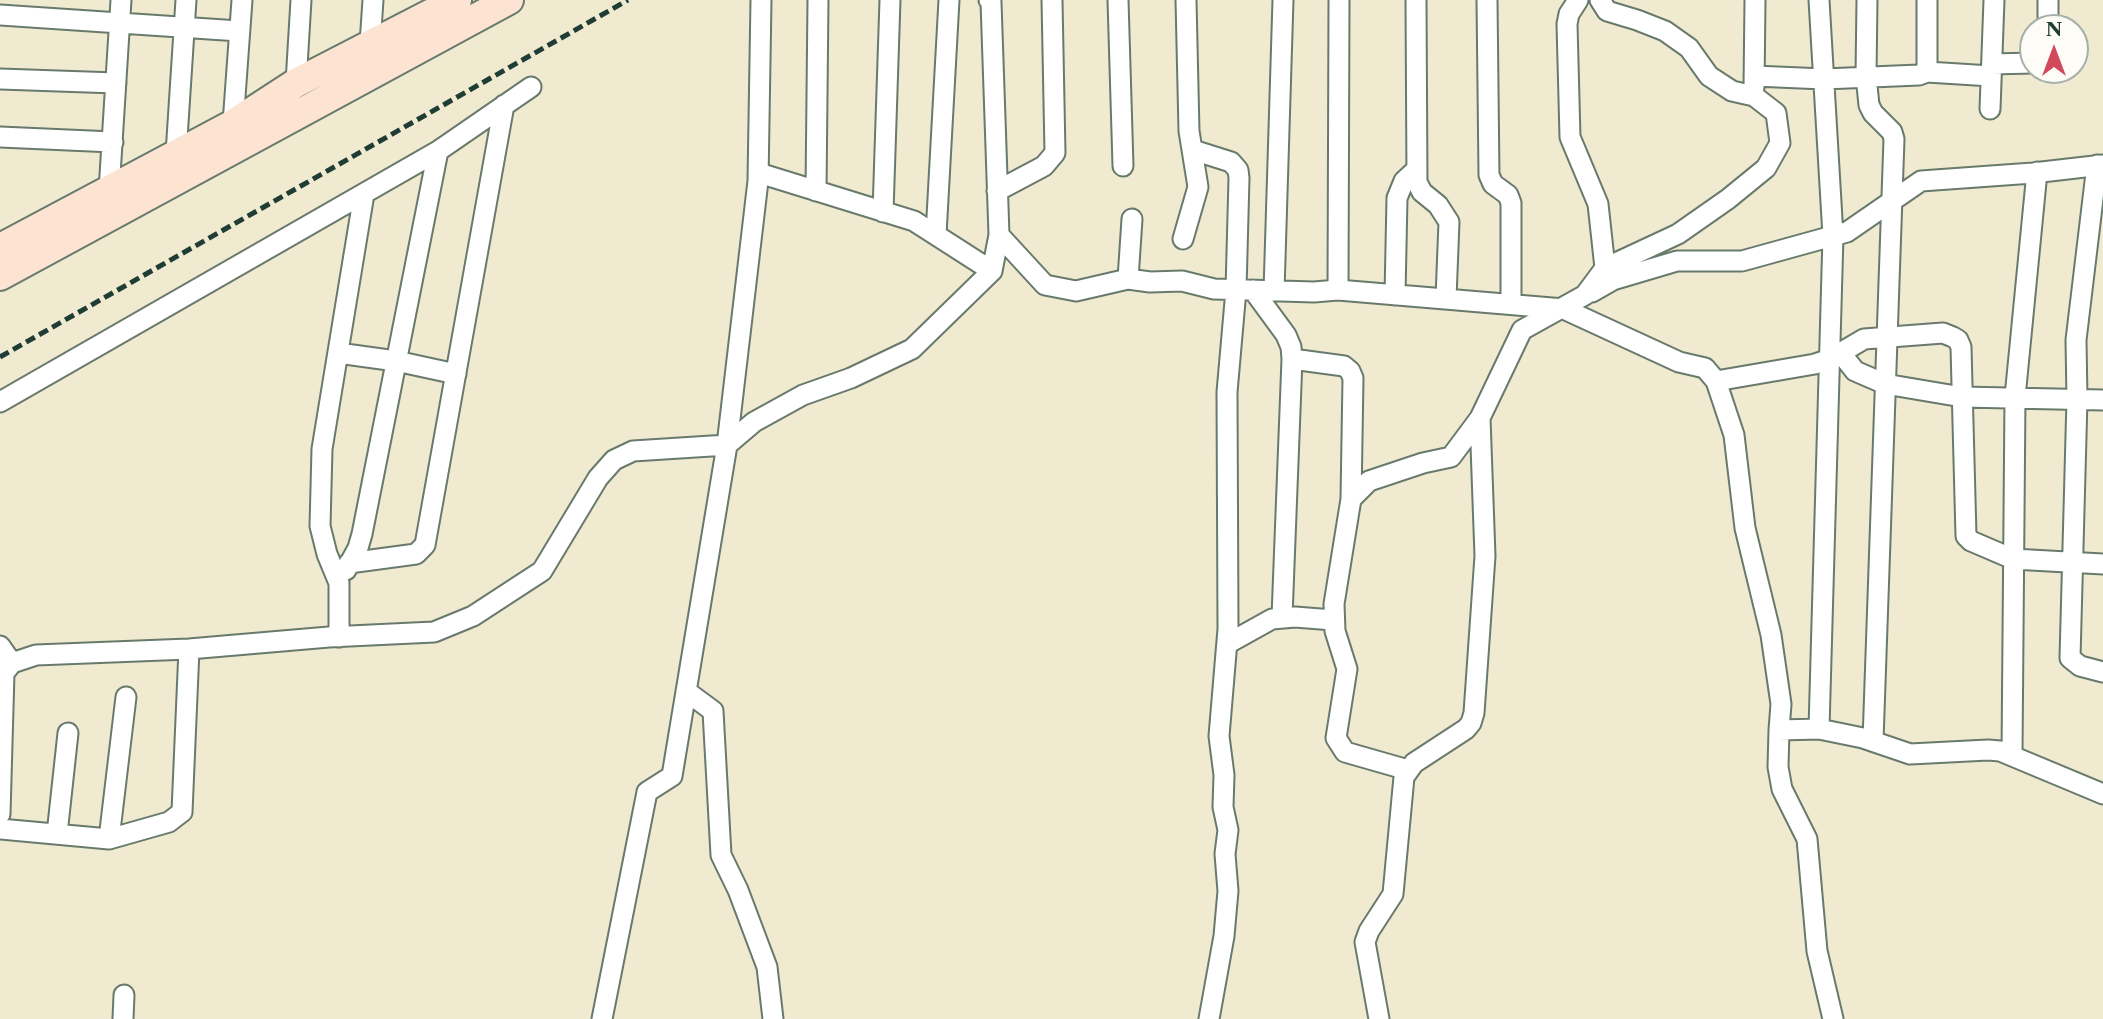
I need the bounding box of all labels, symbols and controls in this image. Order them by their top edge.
north arrow [2019,14,2089,84]
text: N [2046,18,2062,41]

